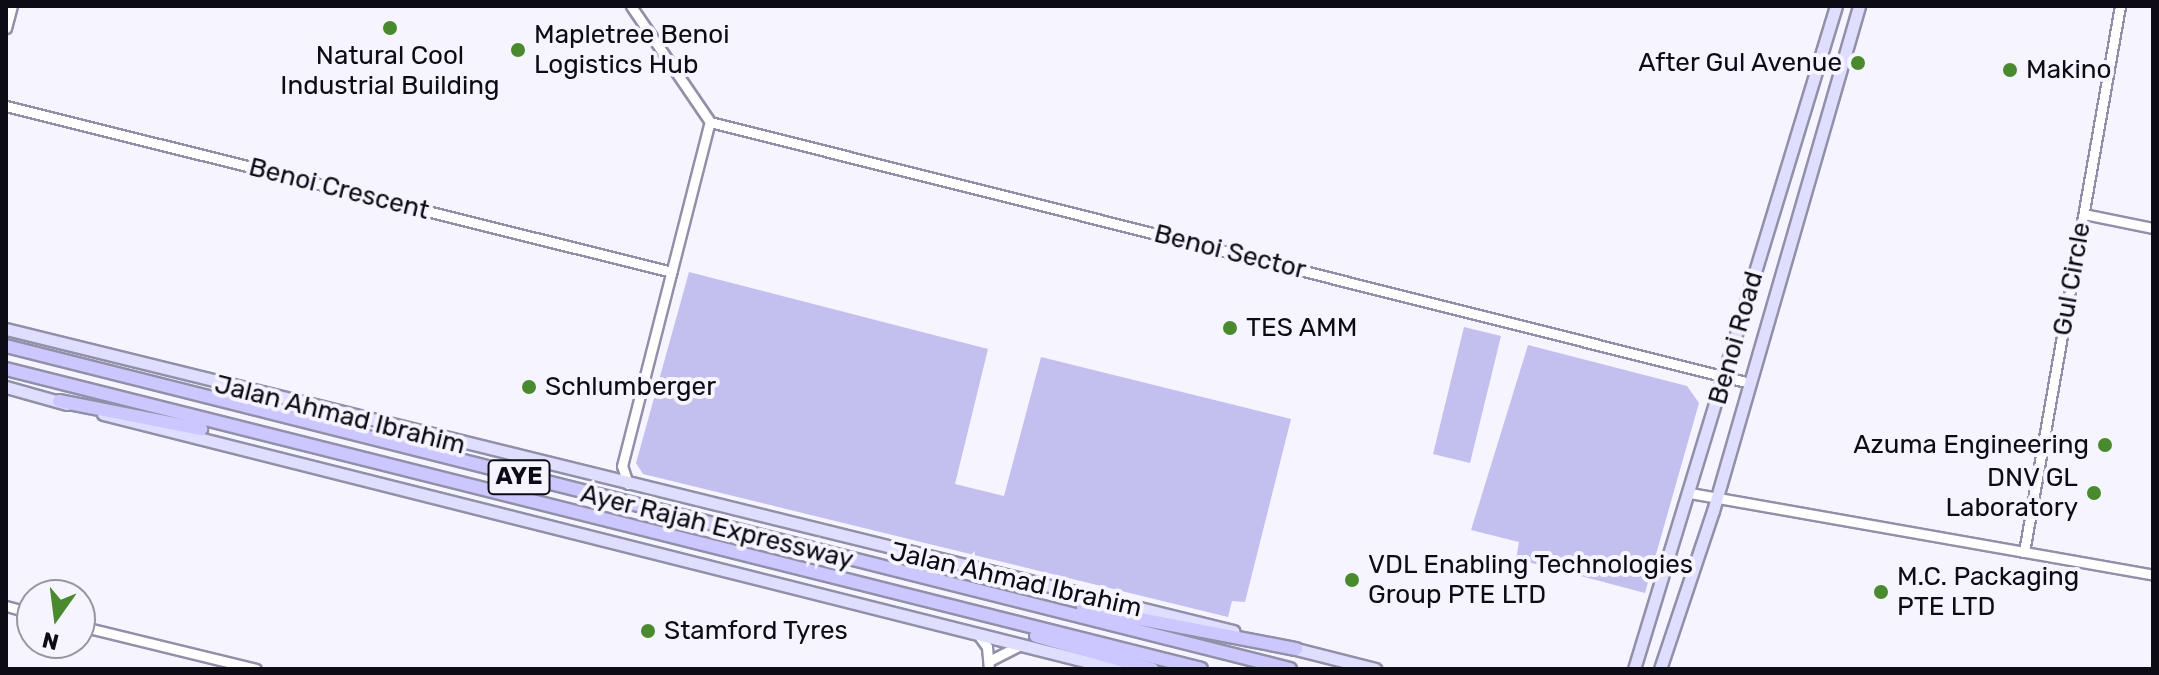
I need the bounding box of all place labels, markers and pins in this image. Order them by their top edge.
marker: Natural Cool Industrial Building [381,19,399,37]
place label: Mapletree Benoi Logistics Hub [534,19,729,80]
place label: Natural Cool Industrial Building [280,40,500,102]
marker: Mapletree Benoi Logistics Hub [509,41,527,59]
place label: After Gul Avenue [1637,47,1842,79]
marker: After Gul Avenue [1849,54,1867,72]
place label: Makino [2026,54,2111,86]
marker: Makino [2001,61,2019,79]
place label: TES AMM [1246,312,1358,344]
marker: TES AMM [1221,319,1239,337]
place label: Schlumberger [545,371,716,403]
marker: Schlumberger [520,378,538,396]
place label: Azuma Engineering [1853,429,2089,461]
marker: Azuma Engineering [2096,436,2114,454]
place label: DNV GL Laboratory [1945,462,2078,524]
marker: DNV GL Laboratory [2085,484,2103,502]
place label: VDL Enabling Technologies Group PTE LTD [1368,549,1694,610]
place label: M.C. Packaging PTE LTD [1897,561,2079,622]
marker: VDL Enabling Technologies Group PTE LTD [1343,571,1361,589]
marker: M.C. Packaging PTE LTD [1872,583,1890,601]
place label: Stamford Tyres [664,615,848,647]
marker: Stamford Tyres [639,622,657,640]

